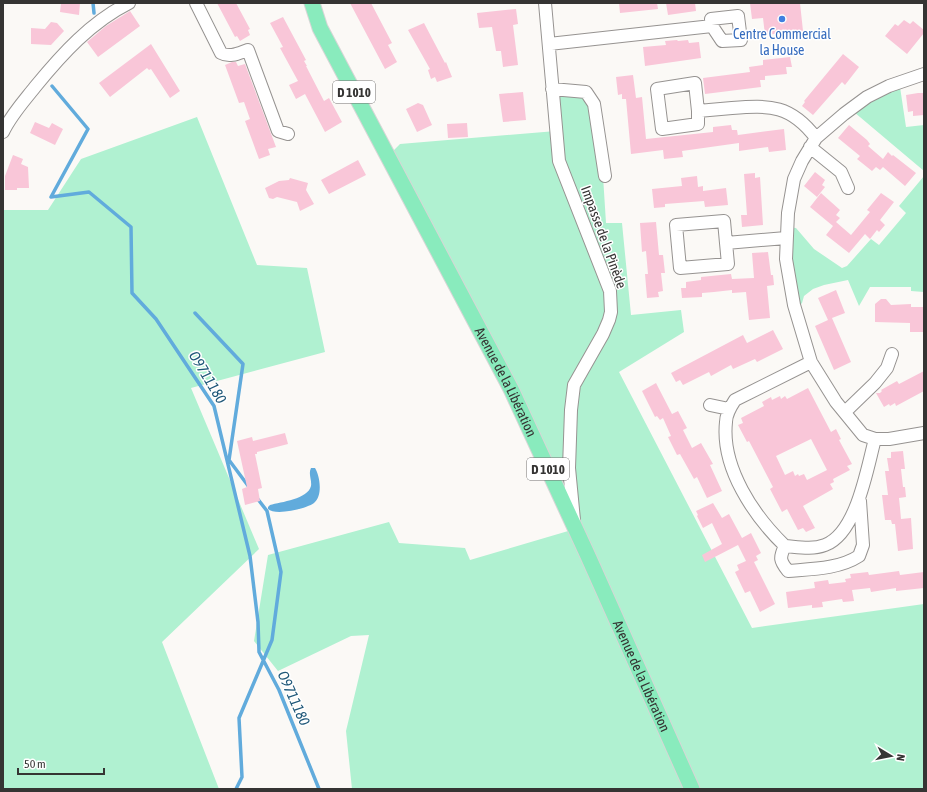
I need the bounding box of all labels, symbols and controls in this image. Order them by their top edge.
marker: Centre Commercial la House [777,14,787,24]
place label: Centre Commercial la House [733,26,831,58]
road number: D 1010 [333,81,375,103]
street label: Impasse de la Pinède [578,184,630,290]
street label: Avenue de la Libération [472,324,540,439]
water label: O9711180 [186,348,230,406]
road number: D 1010 [527,458,569,480]
street label: Avenue de la Libération [610,618,673,734]
water label: O9711180 [274,668,314,728]
north arrow [871,736,911,776]
scale bar [18,750,104,776]
text: N [894,753,907,762]
text: 50 m [24,757,46,771]

